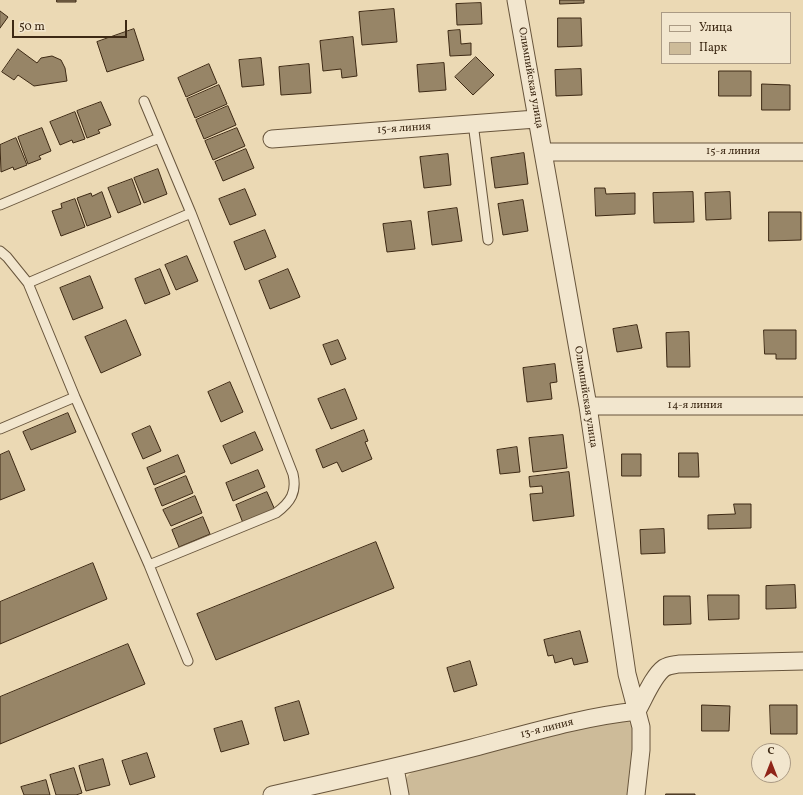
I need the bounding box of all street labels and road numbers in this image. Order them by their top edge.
street label: Олимпийская улица [515,26,545,130]
street label: 15-я линия [377,121,431,137]
street label: 15-я линия [706,145,760,159]
street label: Олимпийская улица [570,345,600,449]
street label: 14-я линия [668,399,722,413]
street label: 13-я линия [519,716,575,742]

